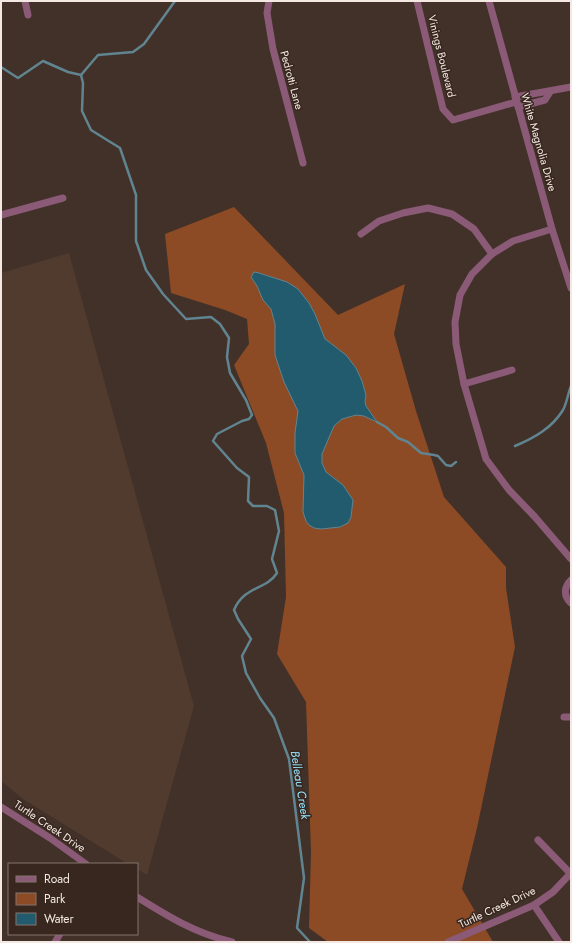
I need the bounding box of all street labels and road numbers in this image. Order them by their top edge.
street label: Vinings Boulevard [424,13,460,99]
street label: Pedrotti Lane [276,49,308,112]
street label: White Magnolia Drive [517,91,561,193]
street label: Turtle Creek Drive [11,796,89,856]
street label: Turtle Creek Drive [456,882,538,932]

